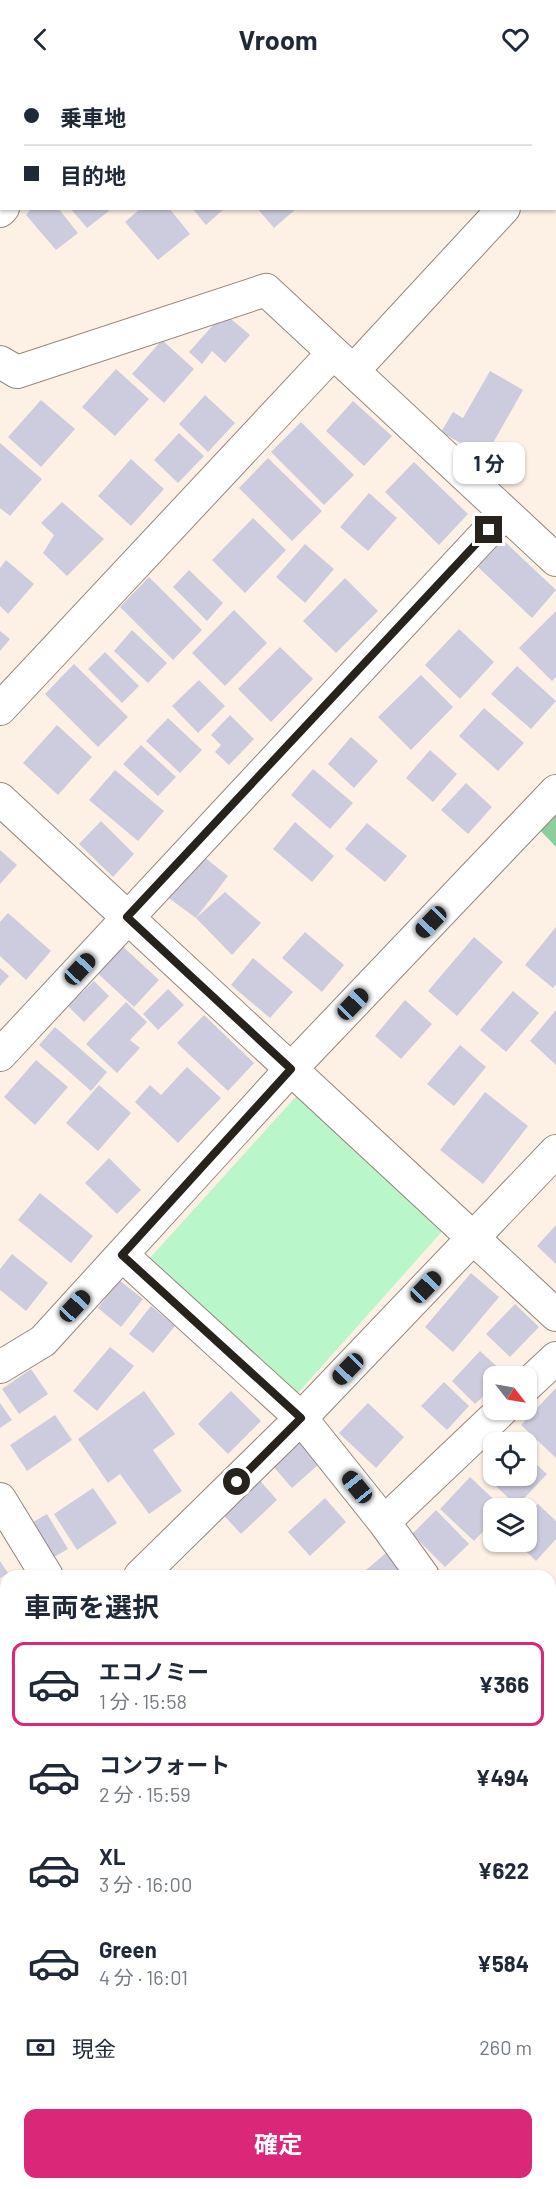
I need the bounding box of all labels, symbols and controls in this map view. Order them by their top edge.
icon: back [24,23,57,56]
text: Vroom [239,23,317,55]
icon: heart [499,23,532,56]
text: 乗車地 [60,104,126,130]
text: 目的地 [60,162,126,188]
callout: 1 分 [453,443,525,485]
text: 1 分 [473,451,505,475]
route end [475,516,502,543]
car [412,903,450,941]
car [61,950,99,988]
car [334,985,372,1023]
car [407,1268,445,1306]
car [56,1287,94,1325]
car [329,1350,367,1388]
north arrow [483,1366,537,1420]
map controls [483,1366,537,1552]
button: locate [483,1432,537,1486]
car [339,1467,375,1507]
route start [223,1468,250,1495]
button: layers [483,1498,537,1552]
text: 車両を選択 [24,1590,159,1622]
icon: car [27,1657,81,1711]
text: エコノミー [99,1658,209,1684]
text: ¥366 [478,1671,529,1697]
text: 1 分 · 15:58 [99,1689,187,1713]
icon: car [27,1750,81,1804]
text: コンフォート [99,1751,230,1777]
text: ¥494 [476,1764,529,1790]
text: 2 分 · 15:59 [99,1782,191,1806]
icon: car [27,1843,81,1897]
text: XL [99,1843,125,1869]
text: ¥622 [477,1857,529,1883]
text: 3 分 · 16:00 [99,1872,192,1896]
icon: car [27,1936,81,1990]
text: Green [99,1936,157,1962]
text: ¥584 [477,1950,529,1976]
text: 4 分 · 16:01 [99,1965,188,1989]
icon: cash [24,2031,57,2064]
text: 現金 [72,2035,116,2061]
text: 260 m [479,2035,532,2059]
button: 確定 [24,2109,532,2178]

